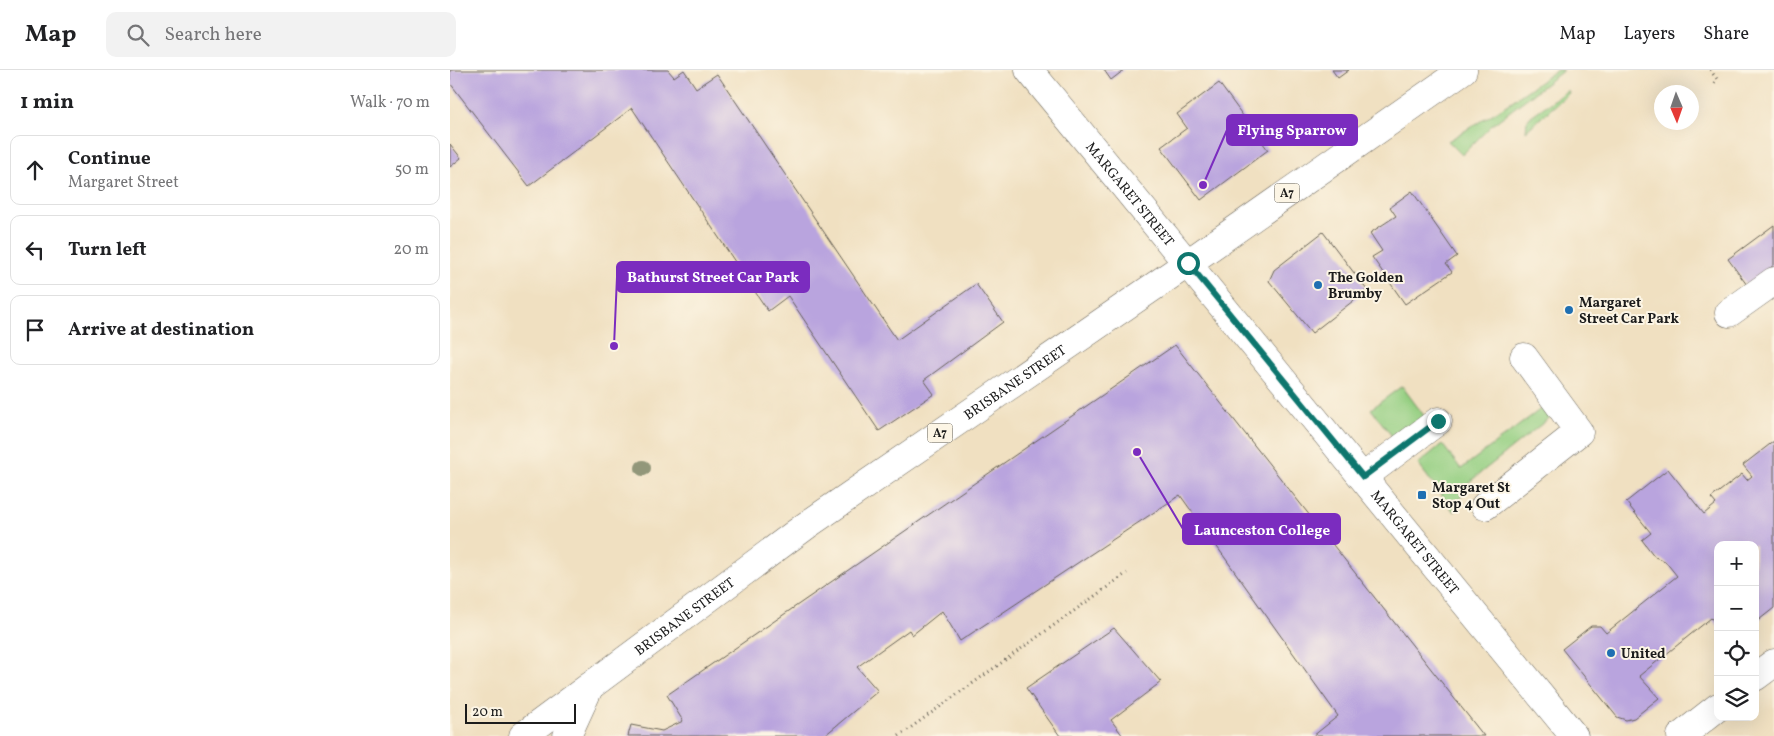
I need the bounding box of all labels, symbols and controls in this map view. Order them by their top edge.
search box [106,12,456,57]
text: Map [25,18,76,52]
icon: search [124,21,152,49]
text: Search here [164,22,262,48]
text: Map [1559,22,1595,47]
text: Layers [1623,22,1675,47]
text: Share [1703,22,1749,47]
north arrow [1654,85,1699,130]
text: 1 min [20,88,74,117]
text: Walk · 70 m [350,92,430,114]
callout: Flying Sparrow [1227,115,1357,145]
text: Flying Sparrow [1237,121,1347,142]
street label: MARGARET STREET [1081,139,1178,251]
text: Continue [68,146,151,172]
icon: ahead [21,156,49,184]
text: 50 m [395,159,429,181]
text: Margaret Street [68,172,179,194]
road number: A7 [1274,184,1300,202]
icon: left [21,236,49,264]
text: Turn left [68,237,147,263]
text: 20 m [394,239,429,261]
route start [1177,252,1200,275]
callout: Bathurst Street Car Park [617,262,809,292]
text: Bathurst Street Car Park [627,268,799,289]
place label: The Golden Brumby [1328,269,1403,304]
marker: The Golden Brumby [1312,279,1324,291]
place label: Margaret Street Car Park [1579,294,1679,329]
marker: Margaret Street Car Park [1563,304,1575,316]
icon: arrive [21,316,49,344]
text: Arrive at destination [68,317,254,343]
street label: BRISBANE STREET [961,341,1071,425]
route end [1427,410,1450,433]
road number: A7 [928,423,952,442]
place label: Margaret St Stop 4 Out [1432,479,1510,514]
street label: MARGARET STREET [1366,487,1463,599]
marker: Margaret St Stop 4 Out [1416,489,1428,501]
callout: Launceston College [1183,514,1340,544]
text: Launceston College [1194,521,1330,542]
map controls [1714,541,1759,721]
button: + [1714,541,1759,586]
street label: BRISBANE STREET [631,574,739,661]
button: − [1714,586,1759,631]
button: locate [1714,631,1759,676]
place label: United [1621,645,1666,664]
marker: United [1605,647,1617,659]
button: layers [1714,676,1759,721]
scale bar [465,701,576,724]
text: 20 m [472,703,503,722]

